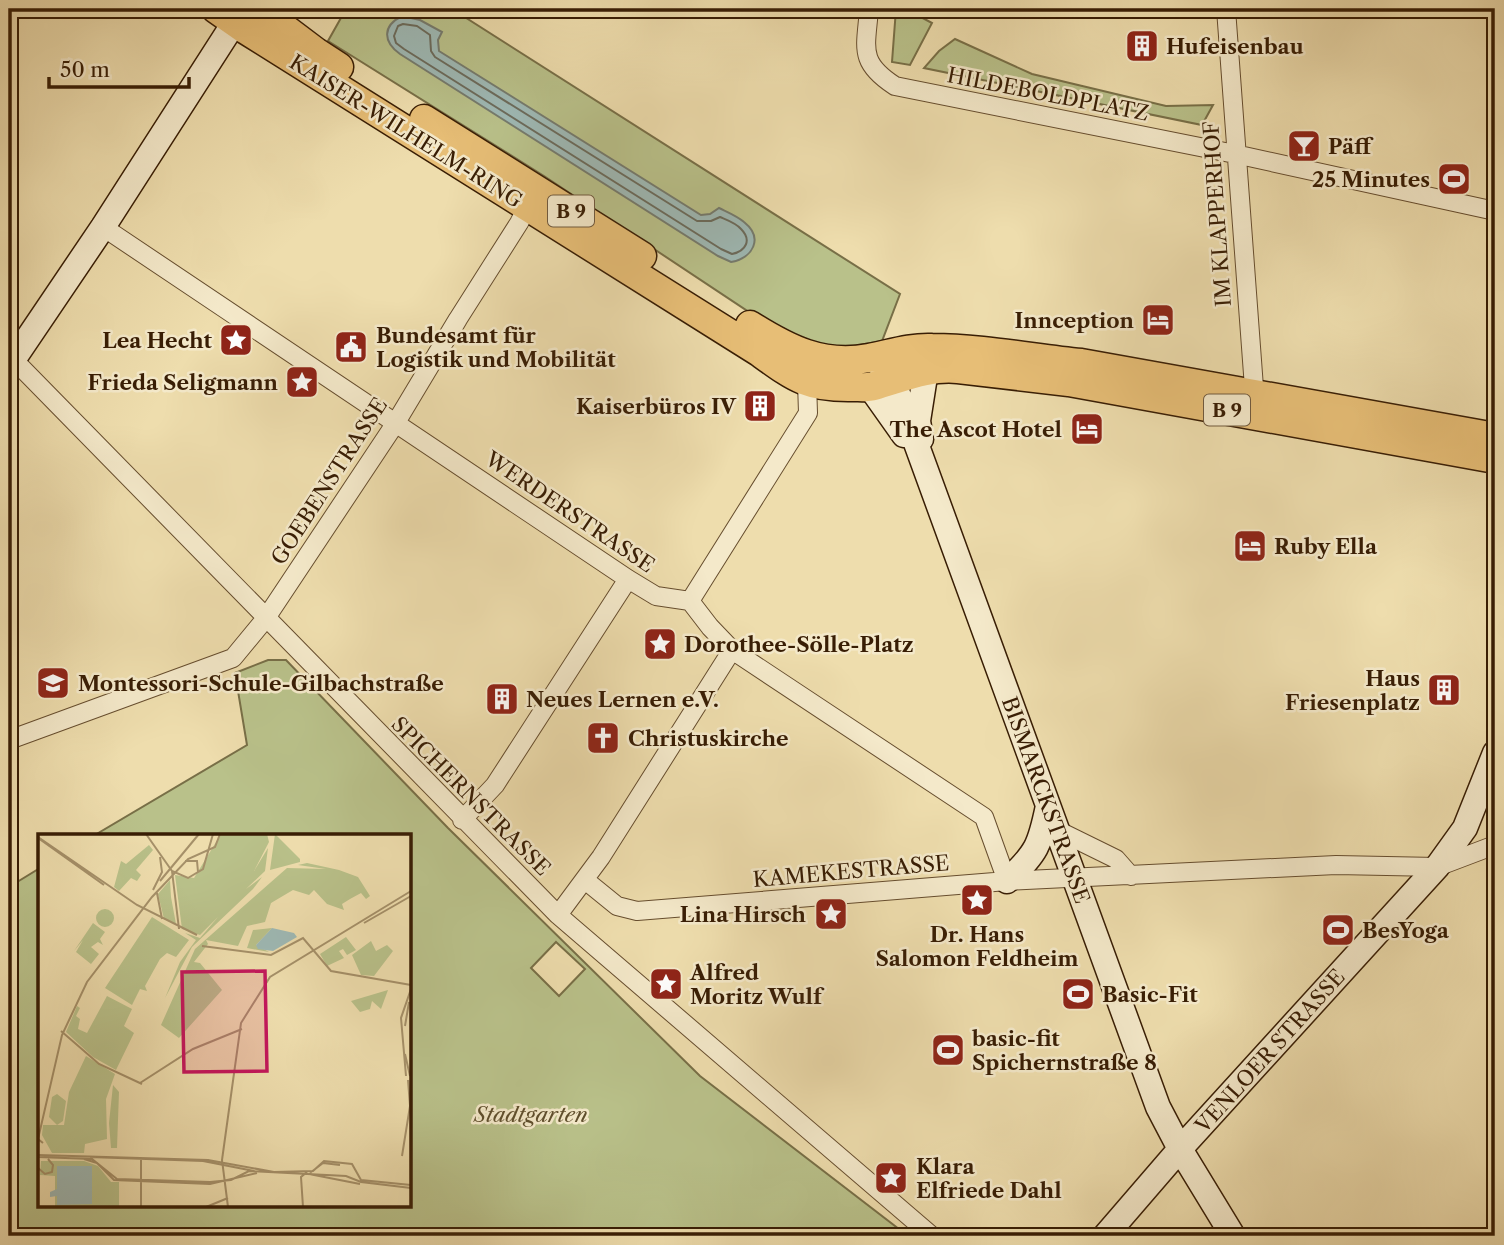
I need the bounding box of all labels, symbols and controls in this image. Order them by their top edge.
building icon: Hufeisenbau [1123,27,1161,65]
place label: Hufeisenbau [1166,34,1304,59]
scale bar [49,46,189,90]
street label: KAISER-WILHELM-RING [285,49,527,213]
text: 50 m [60,57,110,82]
street label: HILDEBOLDPLATZ [945,62,1151,126]
street label: IM KLAPPERHOF [1198,120,1236,308]
bar icon: Päff [1285,127,1323,165]
place label: Päff [1328,134,1374,159]
sports icon: 25 Minutes [1435,160,1473,198]
place label: 25 Minutes [1312,167,1430,192]
road number: B 9 [548,196,594,226]
hotel icon: Innception [1139,301,1177,339]
place label: Innception [1015,308,1135,333]
place icon: Lea Hecht [217,321,255,359]
place label: Bundesamt für Logistik und Mobilität [376,323,616,372]
place label: Lea Hecht [102,328,213,353]
public building icon: Bundesamt für Logistik und Mobilität [332,328,370,366]
place icon: Frieda Seligmann [283,363,321,401]
place label: Frieda Seligmann [88,370,279,395]
building icon: Kaiserbüros IV [741,387,779,425]
street label: GOEBENSTRASSE [266,393,392,569]
place label: Kaiserbüros IV [576,394,737,419]
road number: B 9 [1204,394,1250,426]
hotel icon: The Ascot Hotel [1068,410,1106,448]
place label: The Ascot Hotel [889,417,1062,442]
street label: WERDERSTRASSE [480,446,659,578]
hotel icon: Ruby Ella [1231,527,1269,565]
place label: Ruby Ella [1274,534,1378,559]
place icon: Dorothee-Sölle-Platz [641,625,679,663]
place label: Dorothee-Sölle-Platz [684,632,914,657]
school or university icon: Montessori-Schule-Gilbachstraße [34,664,72,702]
place label: Haus Friesenplatz [1285,666,1420,715]
place label: Montessori-Schule-Gilbachstraße [78,671,444,696]
building icon: Haus Friesenplatz [1425,671,1463,709]
building icon: Neues Lernen e.V. [483,680,521,718]
place label: Neues Lernen e.V. [526,687,719,712]
street label: BISMARCKSTRASSE [997,693,1095,907]
street label: SPICHERNSTRASSE [386,711,556,881]
church icon: Christuskirche [584,719,622,757]
place label: Christuskirche [628,726,789,751]
inset map [38,834,411,1206]
street label: KAMEKESTRASSE [752,850,950,892]
place icon: Dr. Hans Salomon Feldheim [958,881,996,919]
place icon: Lina Hirsch [812,895,850,933]
place label: Lina Hirsch [680,902,807,927]
sports icon: BesYoga [1319,911,1357,949]
place label: BesYoga [1362,918,1450,943]
place label: Dr. Hans Salomon Feldheim [876,922,1079,971]
place label: Alfred Moritz Wulf [689,960,825,1009]
street label: VENLOER STRASSE [1189,964,1350,1139]
place icon: Alfred Moritz Wulf [647,965,685,1003]
sports icon: Basic-Fit [1059,975,1097,1013]
place label: Basic-Fit [1102,982,1198,1007]
place label: basic-fit Spichernstraße 8 [971,1026,1157,1075]
sports icon: basic-fit Spichernstraße 8 [929,1031,967,1069]
park label: Stadtgarten [472,1102,588,1127]
place label: Klara Elfriede Dahl [916,1154,1062,1203]
place icon: Klara Elfriede Dahl [872,1159,910,1197]

